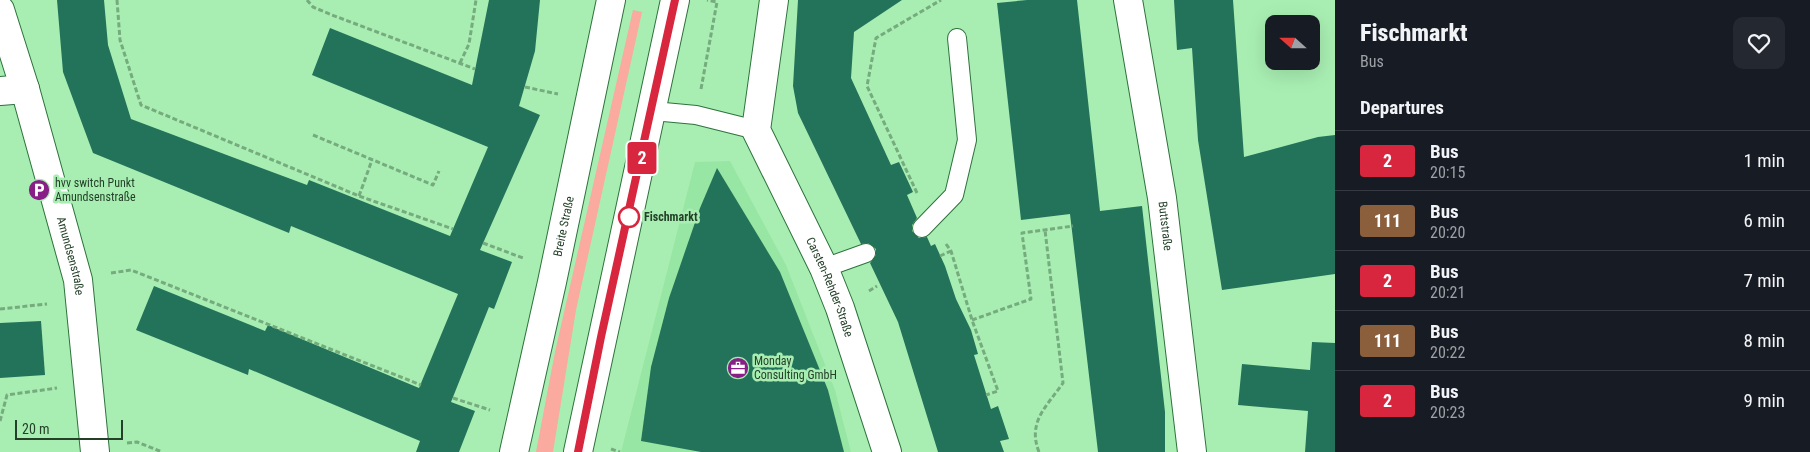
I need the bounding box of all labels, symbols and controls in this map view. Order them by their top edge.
north arrow [1265,15,1320,70]
map controls [1265,15,1320,70]
button: heart [1733,17,1785,69]
text: Fischmarkt [1360,19,1468,47]
text: Bus [1360,52,1384,71]
text: Departures [1360,96,1444,119]
text: Bus [1430,140,1459,163]
line badge: 2 [626,142,658,174]
text: 2 [637,147,647,168]
text: 1 min [1743,149,1785,172]
text: 2 [1383,150,1392,171]
text: 20:15 [1430,163,1465,182]
place label: hvv switch Punkt Amundsenstraße [55,176,136,204]
parking icon: hvv switch Punkt Amundsenstraße [27,178,51,202]
street label: Breite Straße [551,195,577,258]
street label: Buttstraße [1155,200,1175,252]
text: Bus [1430,200,1459,223]
marker: Fischmarkt [618,206,640,228]
text: 6 min [1743,209,1785,232]
place label: Fischmarkt [644,210,698,224]
text: 111 [1374,210,1401,231]
street label: Amundsenstraße [54,215,86,296]
text: 20:20 [1430,223,1465,242]
street label: Carsten-Rehder-Straße [803,235,856,339]
text: Bus [1430,260,1459,283]
text: 7 min [1743,269,1785,292]
text: 2 [1383,270,1392,291]
text: 20:21 [1430,283,1465,302]
text: Bus [1430,320,1459,343]
text: 8 min [1743,329,1785,352]
text: 111 [1374,330,1401,351]
text: 20:22 [1430,343,1465,362]
place label: Monday Consulting GmbH [754,354,837,382]
office icon: Monday Consulting GmbH [726,356,750,380]
text: Bus [1430,380,1459,403]
text: 9 min [1743,389,1785,412]
text: 2 [1383,390,1392,411]
text: 20:23 [1430,403,1465,422]
scale bar [15,417,122,440]
text: 20 m [22,421,50,437]

